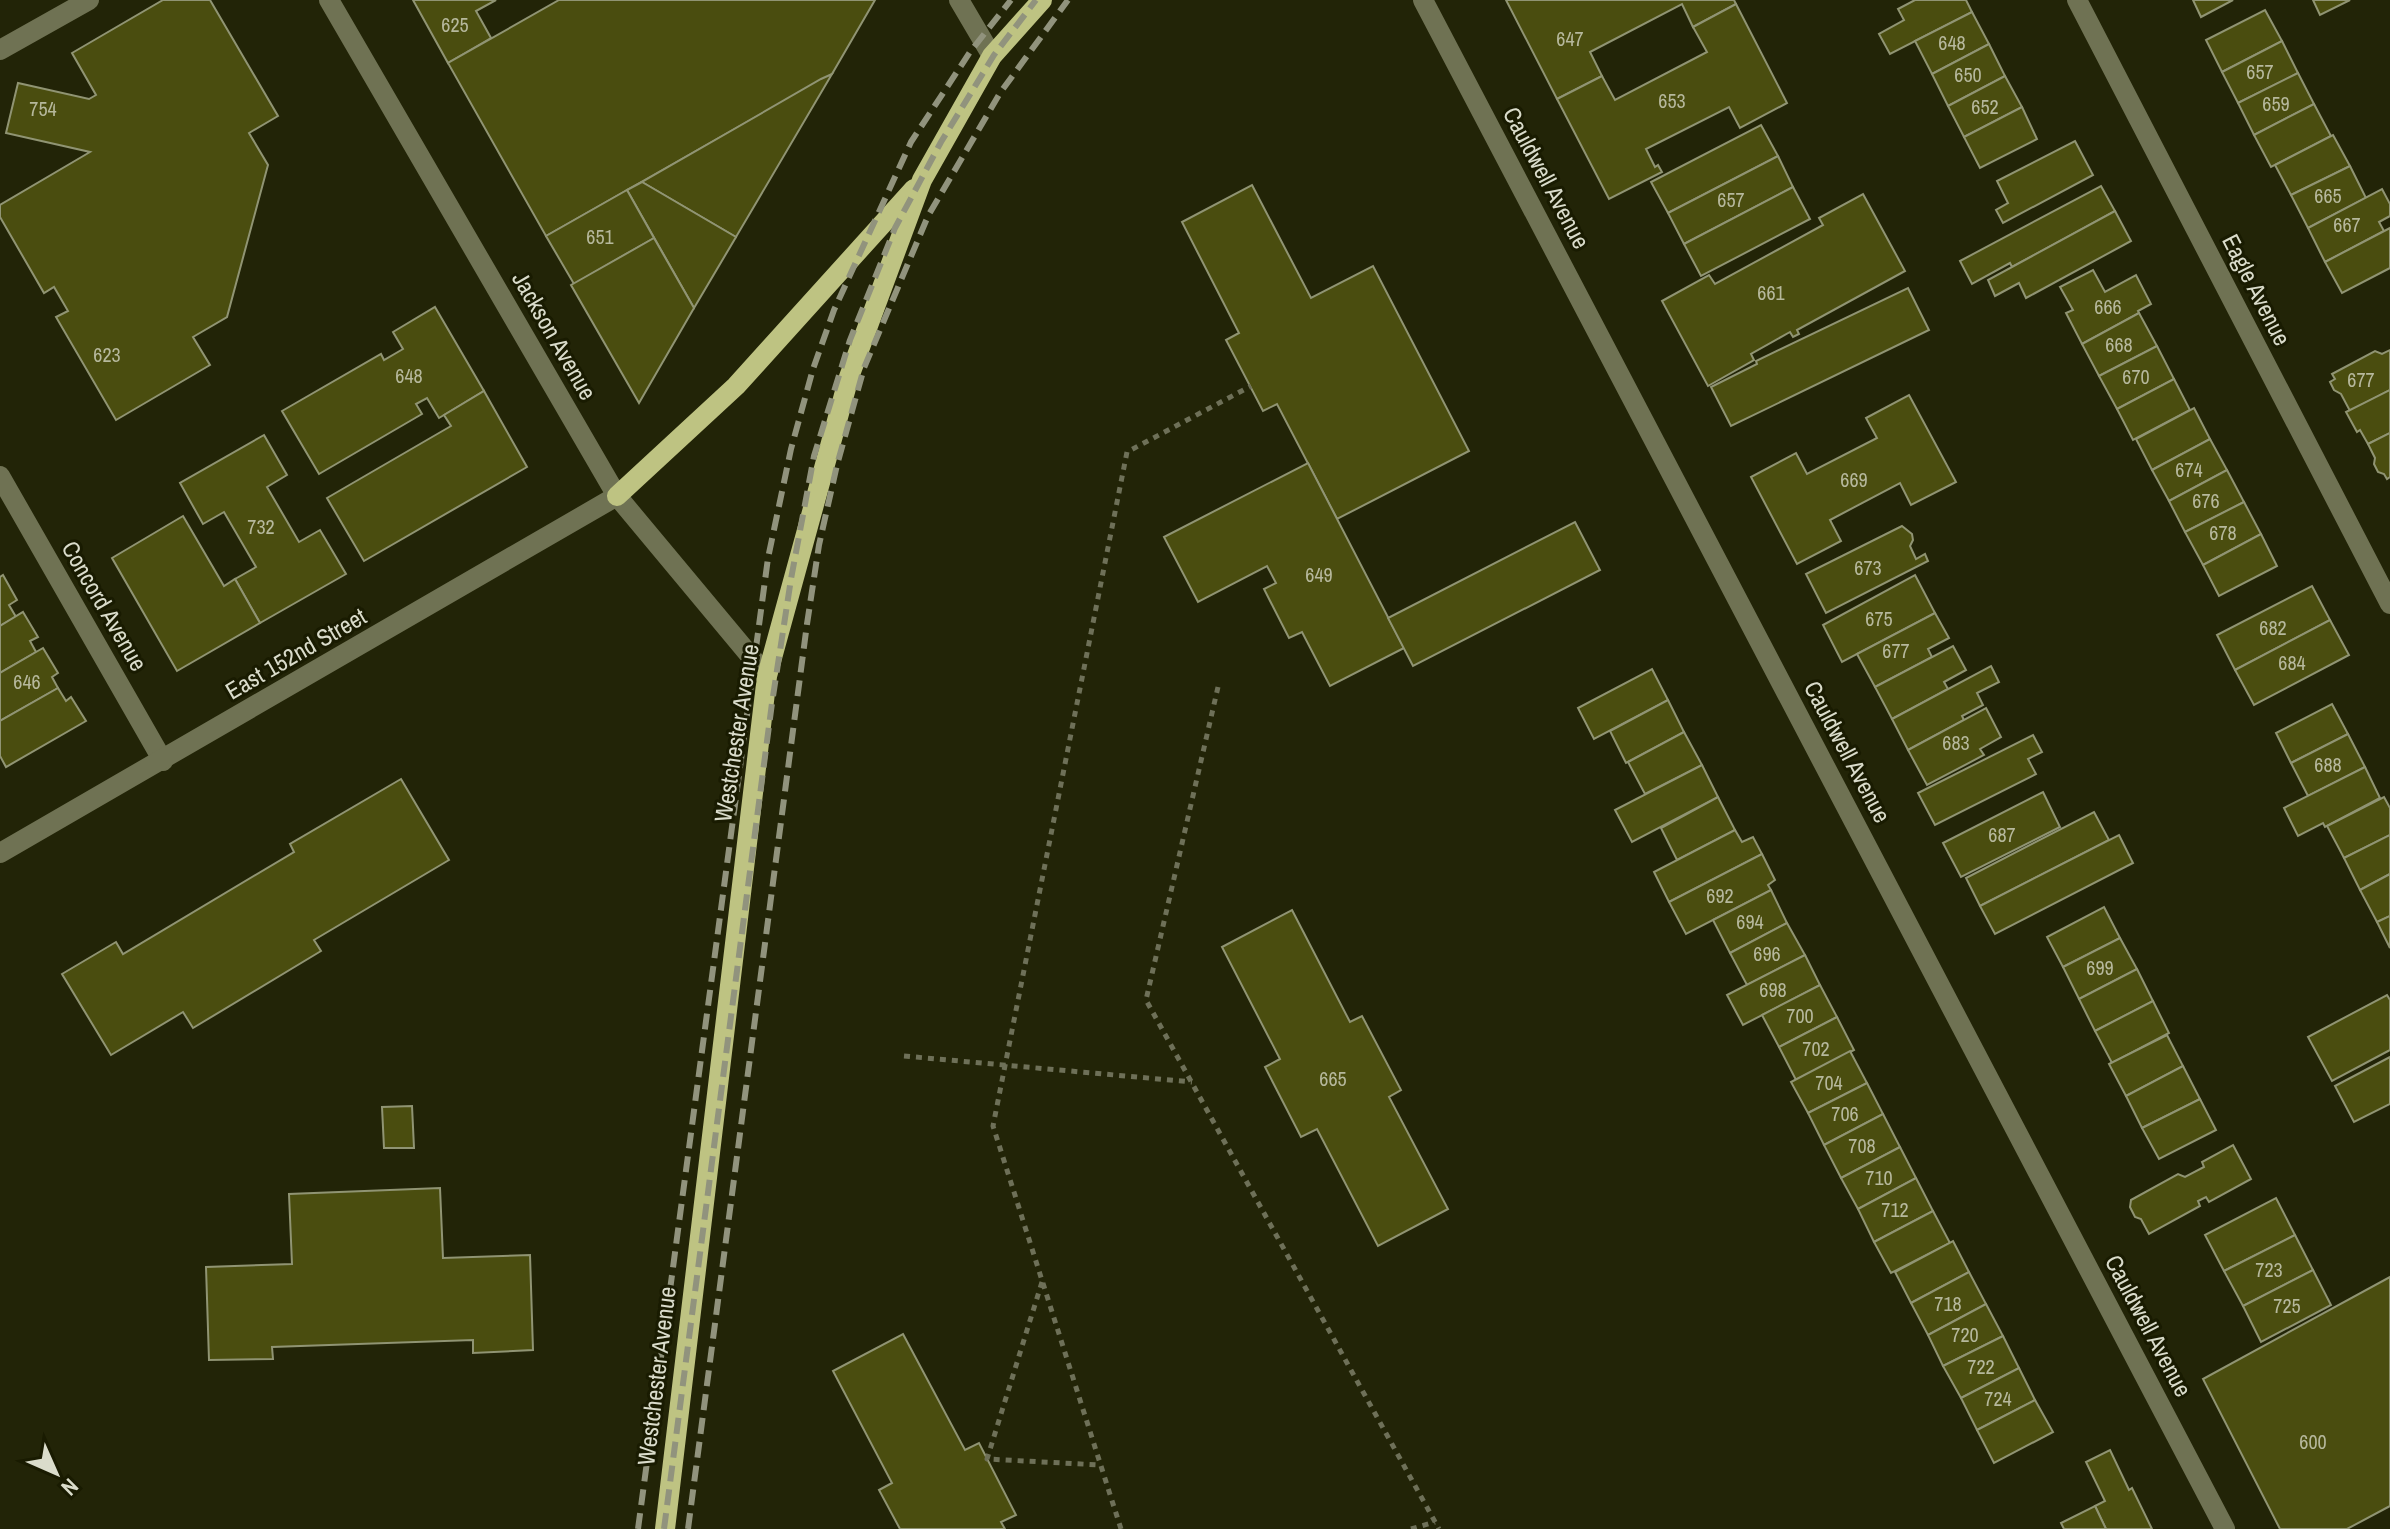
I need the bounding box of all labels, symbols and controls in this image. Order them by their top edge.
house number: 625 [441,11,469,38]
house number: 647 [1556,25,1584,52]
house number: 648 [1938,29,1966,56]
house number: 657 [2246,58,2274,85]
house number: 650 [1954,61,1982,88]
house number: 653 [1658,87,1686,114]
house number: 659 [2262,90,2290,117]
house number: 652 [1971,93,1999,120]
house number: 754 [29,95,57,122]
street label: Cauldwell Avenue [1496,101,1598,254]
house number: 665 [2314,182,2342,209]
house number: 657 [1717,186,1745,213]
house number: 667 [2333,211,2361,238]
house number: 651 [586,223,614,250]
street label: Eagle Avenue [2215,228,2299,351]
street label: Jackson Avenue [505,266,604,405]
house number: 661 [1757,279,1785,306]
house number: 666 [2094,293,2122,320]
house number: 668 [2105,331,2133,358]
house number: 623 [93,341,121,368]
house number: 648 [395,362,423,389]
house number: 670 [2122,363,2150,390]
house number: 677 [2347,366,2375,393]
house number: 674 [2175,456,2203,483]
house number: 669 [1840,466,1868,493]
house number: 676 [2192,487,2220,514]
house number: 732 [247,513,275,540]
house number: 678 [2209,519,2237,546]
street label: Concord Avenue [55,535,155,676]
house number: 673 [1854,554,1882,581]
house number: 649 [1305,561,1333,588]
street label: East 152nd Street [219,600,372,706]
house number: 675 [1865,605,1893,632]
house number: 682 [2259,614,2287,641]
house number: 677 [1882,637,1910,664]
street label: Westchester Avenue [706,642,766,824]
house number: 684 [2278,649,2306,676]
house number: 646 [13,668,41,695]
street label: Cauldwell Avenue [1797,675,1899,828]
house number: 683 [1942,729,1970,756]
house number: 688 [2314,751,2342,778]
house number: 687 [1988,821,2016,848]
house number: 692 [1706,882,1734,909]
house number: 694 [1736,908,1764,935]
house number: 696 [1753,940,1781,967]
house number: 699 [2086,954,2114,981]
house number: 698 [1759,976,1787,1003]
house number: 700 [1786,1002,1814,1029]
house number: 702 [1802,1035,1830,1062]
house number: 665 [1319,1065,1347,1092]
house number: 704 [1815,1069,1843,1096]
house number: 706 [1831,1100,1859,1127]
house number: 708 [1848,1132,1876,1159]
house number: 710 [1865,1164,1893,1191]
house number: 712 [1881,1196,1909,1223]
street label: Cauldwell Avenue [2098,1249,2200,1402]
house number: 723 [2255,1256,2283,1283]
street label: Westchester Avenue [629,1285,683,1467]
house number: 718 [1934,1290,1962,1317]
house number: 725 [2273,1292,2301,1319]
house number: 720 [1951,1321,1979,1348]
house number: 722 [1967,1353,1995,1380]
house number: 724 [1984,1385,2012,1412]
house number: 600 [2299,1428,2327,1455]
north arrow [16,1433,96,1513]
text: N [55,1472,85,1502]

